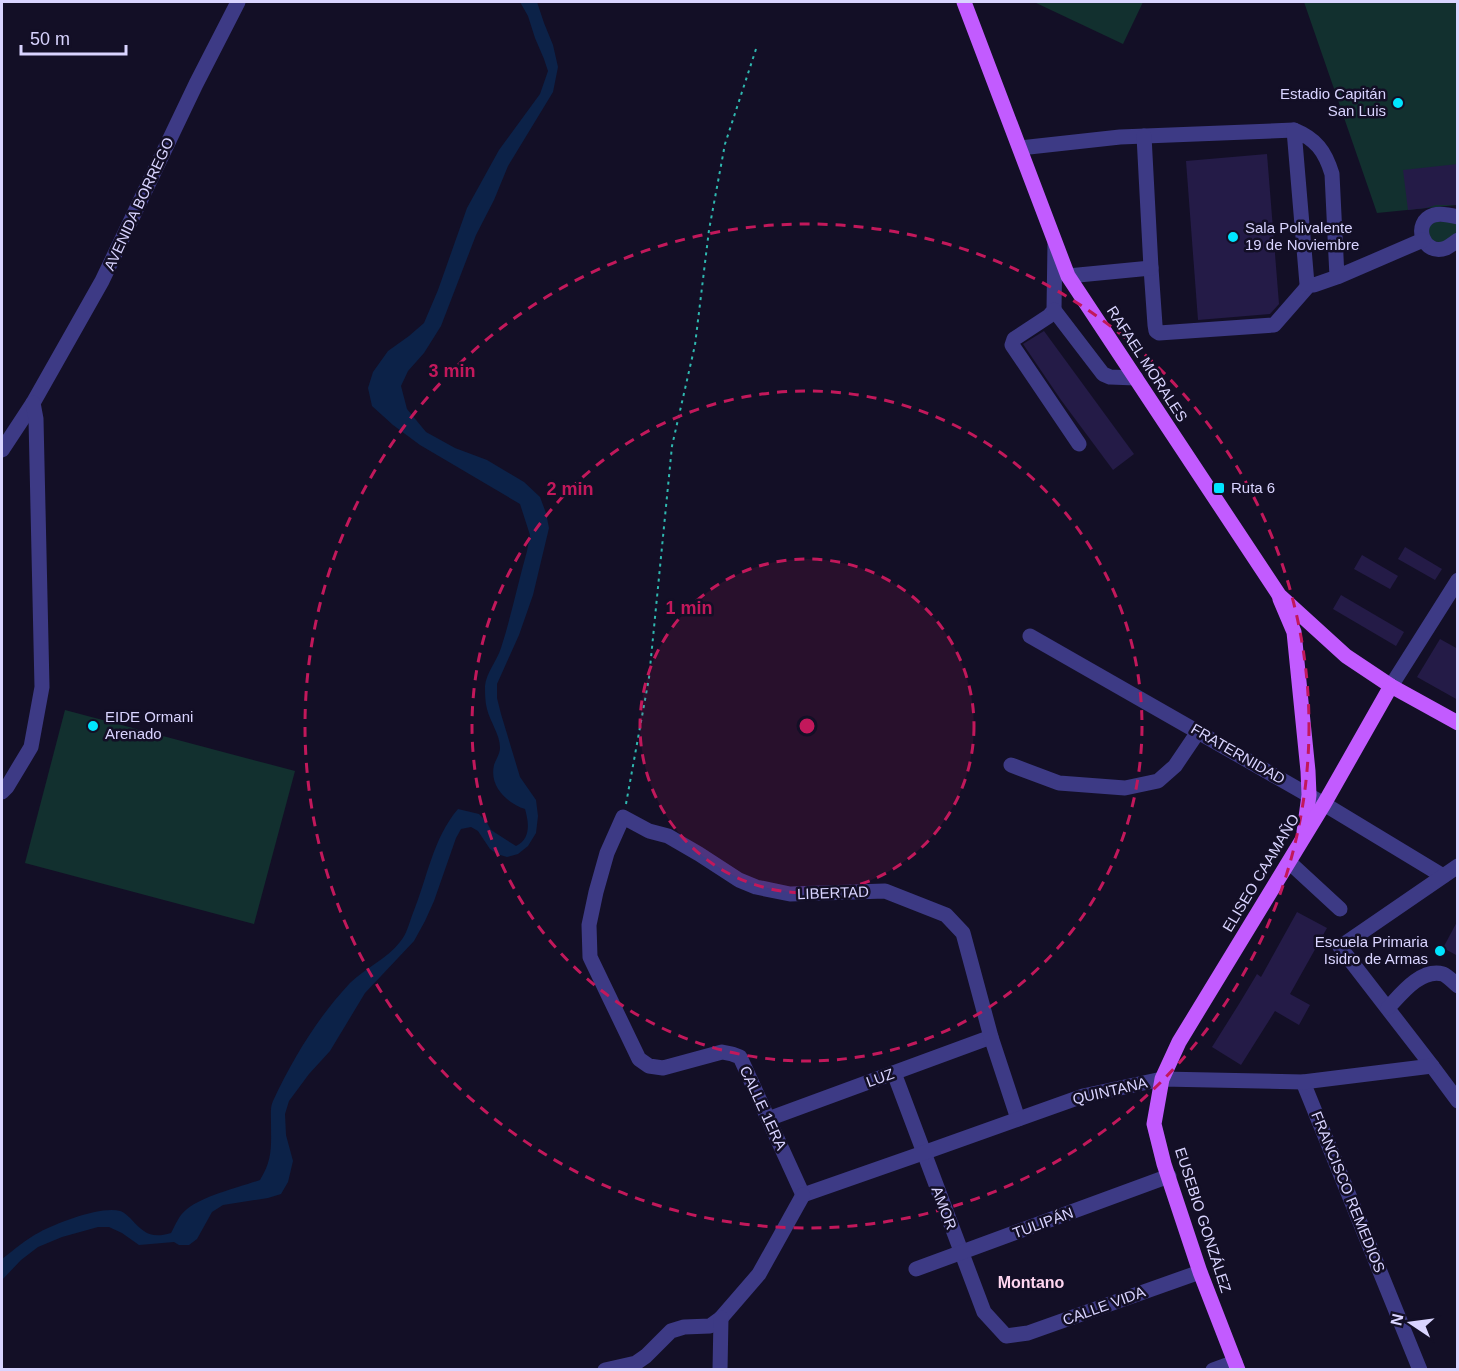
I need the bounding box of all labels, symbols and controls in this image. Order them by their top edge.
scale bar [21,18,126,56]
text: 50 m [30,29,70,49]
place label: Estadio Capitán San Luis [1280,85,1386,119]
marker: Estadio Capitán San Luis [1391,96,1405,110]
street label: AVENIDA BORREGO [100,135,177,273]
place label: Sala Polivalente 19 de Noviembre [1245,219,1359,253]
marker: Sala Polivalente 19 de Noviembre [1226,230,1240,244]
street label: RAFAEL MORALES [1104,303,1191,425]
text: 3 min [428,361,476,381]
text: 2 min [546,479,594,499]
place label: Ruta 6 [1231,479,1275,496]
marker: Ruta 6 [1212,481,1226,495]
text: 1 min [665,598,713,618]
place label: EIDE Ormani Arenado [105,708,193,742]
centre of rings [797,716,817,736]
marker: EIDE Ormani Arenado [86,719,100,733]
street label: FRATERNIDAD [1188,720,1288,787]
street label: ELISEO CAAMAÑO [1219,811,1302,935]
street label: LIBERTAD [797,883,869,902]
place label: Escuela Primaria Isidro de Armas [1315,933,1429,967]
marker: Escuela Primaria Isidro de Armas [1433,944,1447,958]
street label: CALLE 1ERA [737,1063,790,1153]
street label: LUZ [864,1065,896,1090]
street label: QUINTANA [1071,1074,1149,1107]
street label: FRANCISCO REMEDIOS [1308,1109,1389,1275]
street label: EUSEBIO GONZÁLEZ [1172,1145,1235,1295]
street label: AMOR [928,1184,961,1232]
street label: TULIPÁN [1010,1204,1076,1241]
district label: Montano [998,1274,1065,1291]
street label: CALLE VIDA [1060,1283,1147,1328]
north arrow [1381,1293,1441,1353]
text: N [1387,1312,1406,1327]

